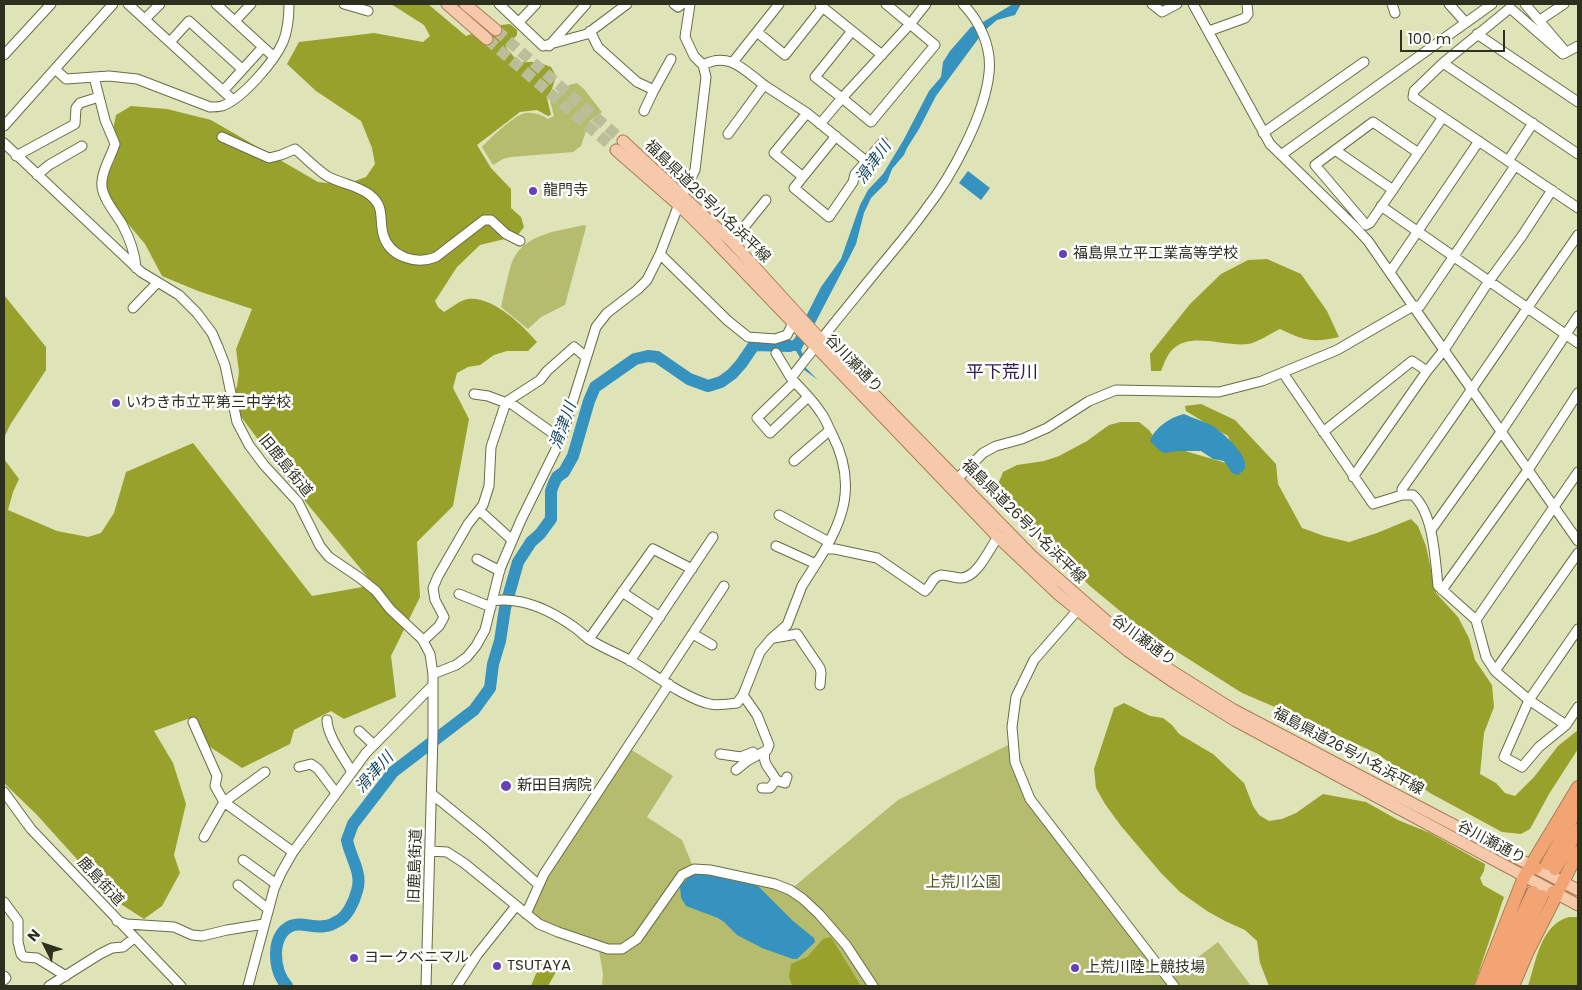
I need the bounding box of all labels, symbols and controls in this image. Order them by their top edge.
scale bar [1402,20,1507,52]
text: 100 m [1408,28,1451,49]
street label: 福島県道26号小名浜平線 [640,137,774,267]
water label: 滑津川 [852,138,896,188]
place label: 龍門寺 [543,182,588,200]
marker: 龍門寺 [527,185,539,197]
place label: 福島県立平工業高等学校 [1073,245,1238,263]
marker: 福島県立平工業高等学校 [1057,248,1069,260]
street label: 谷川瀬通り [820,331,886,397]
district label: 平下荒川 [966,362,1038,384]
place label: いわき市立平第三中学校 [126,394,291,412]
marker: いわき市立平第三中学校 [110,397,122,409]
water label: 滑津川 [547,400,581,452]
street label: 旧鹿島街道 [254,431,316,501]
street label: 福島県道26号小名浜平線 [957,456,1089,588]
street label: 谷川瀬通り [1107,612,1179,670]
street label: 福島県道26号小名浜平線 [1270,705,1426,799]
water label: 滑津川 [352,749,398,797]
place label: 新田目病院 [517,777,592,795]
marker: 新田目病院 [499,779,513,793]
street label: 谷川瀬通り [1454,817,1528,869]
street label: 旧鹿島街道 [406,828,426,904]
street label: 鹿島街道 [73,854,127,910]
park label: 上荒川公園 [926,874,1000,892]
north arrow [20,920,70,970]
text: N [23,925,45,946]
place label: ヨークベニマル [364,949,469,967]
marker: ヨークベニマル [348,952,360,964]
place label: TSUTAYA [507,957,571,975]
place label: 上荒川陸上競技場 [1085,959,1205,977]
marker: TSUTAYA [491,960,503,972]
marker: 上荒川陸上競技場 [1069,962,1081,974]

